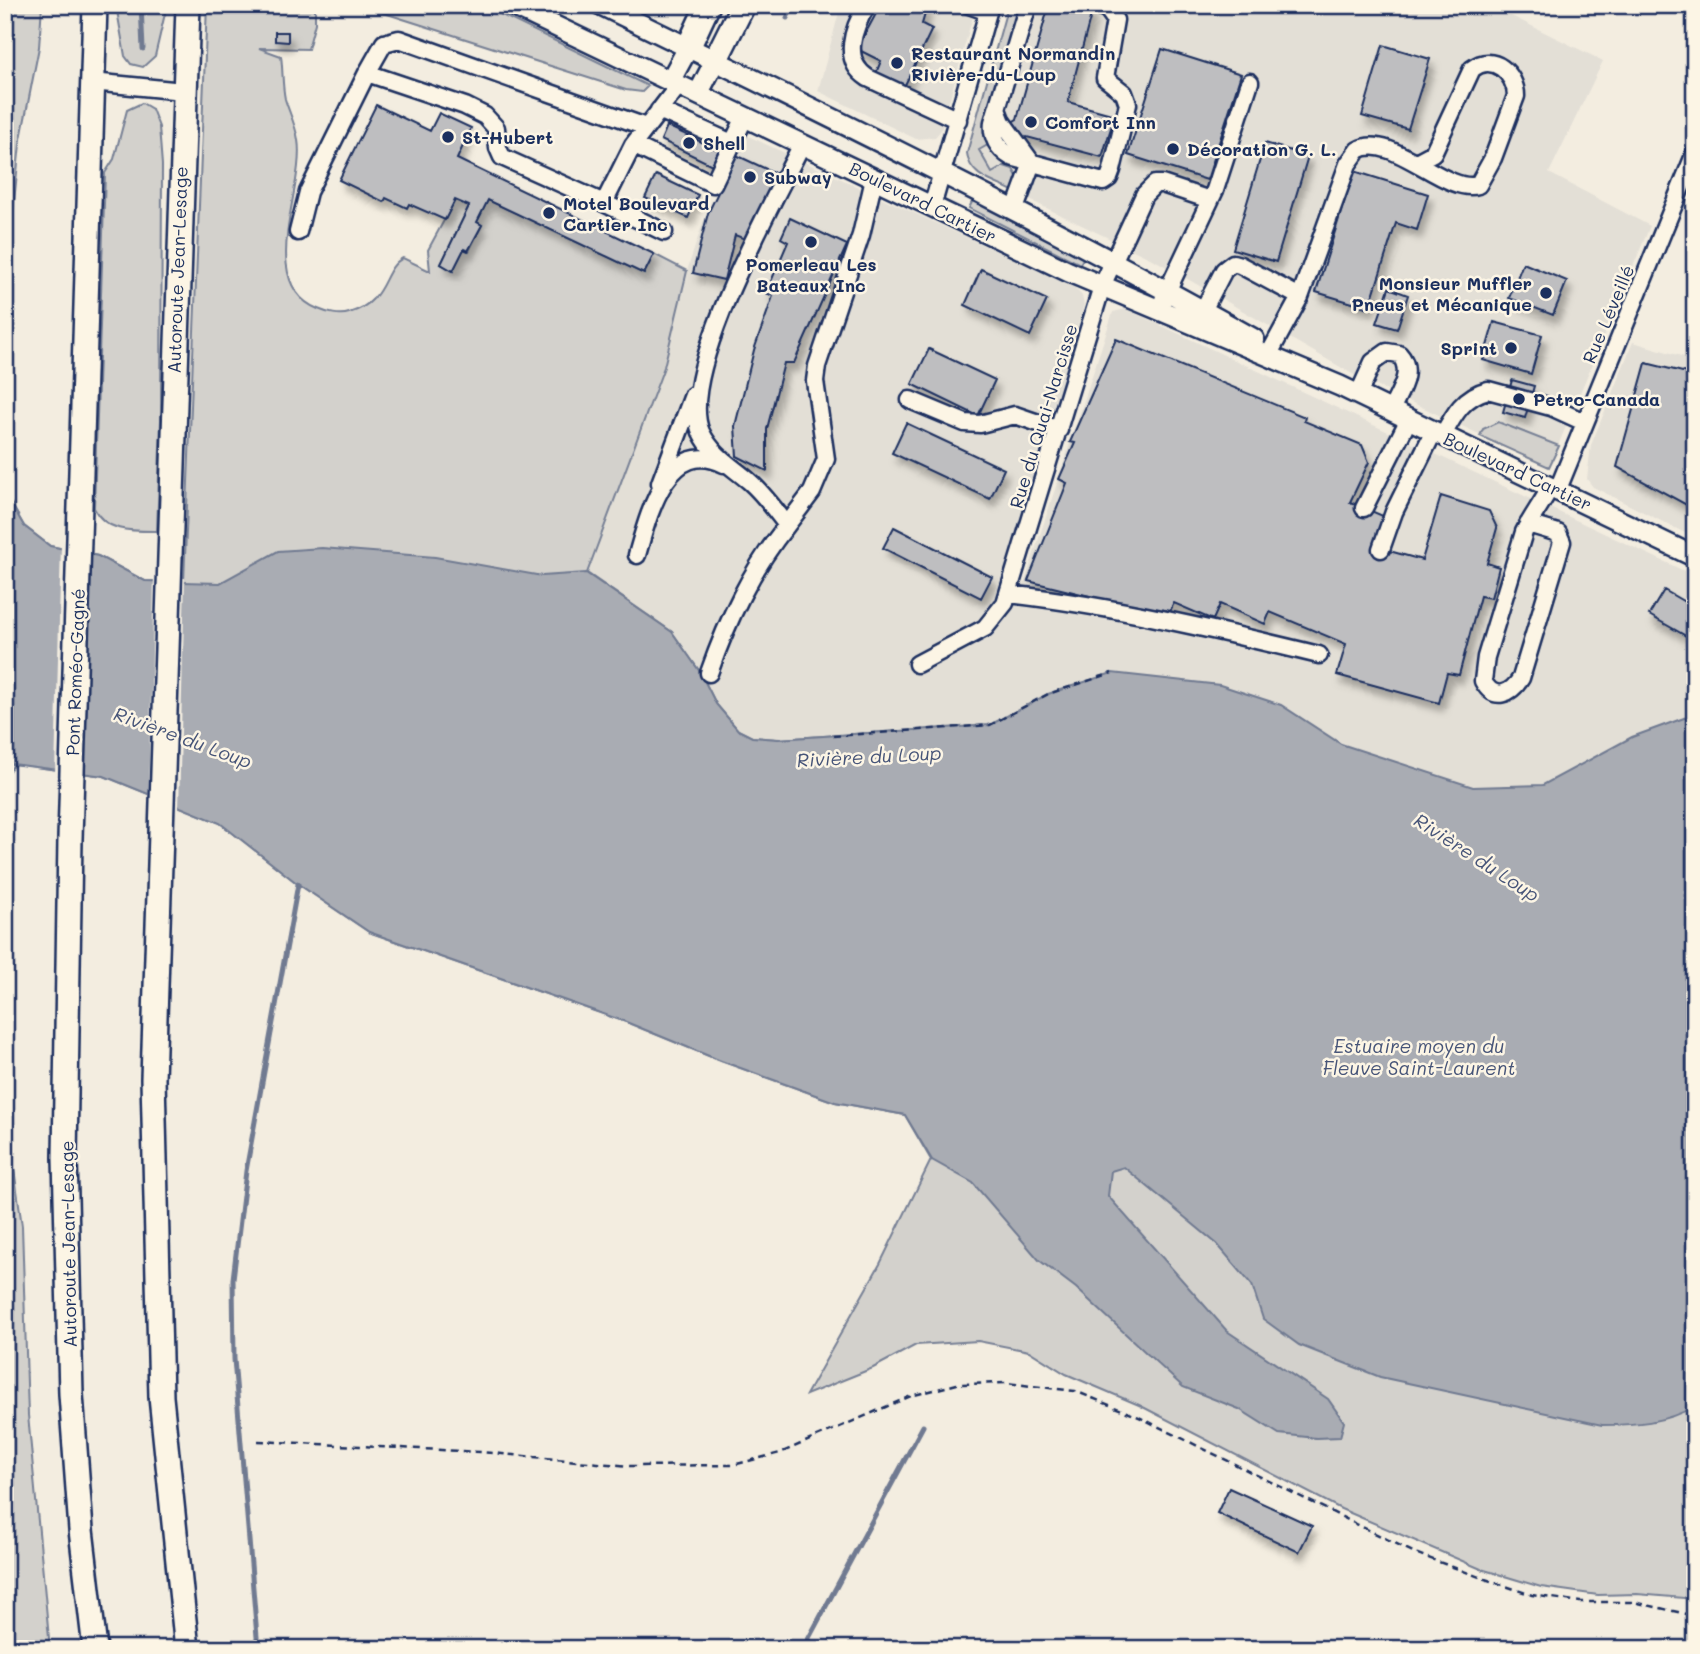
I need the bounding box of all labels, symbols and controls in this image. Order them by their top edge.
place label: Restaurant Normandin Rivière-du-Loup [911,41,1115,86]
marker: Restaurant Normandin Rivière-du-Loup [889,55,905,71]
place label: Comfort Inn [1045,110,1156,134]
marker: Comfort Inn [1023,114,1039,130]
place label: St-Hubert [462,125,553,149]
marker: St-Hubert [440,129,456,145]
place label: Shell [703,131,745,155]
marker: Shell [681,135,697,151]
place label: Décoration G. L. [1187,137,1336,161]
marker: Décoration G. L. [1165,141,1181,157]
street label: Boulevard Cartier [845,156,1001,248]
place label: Subway [764,165,832,189]
street label: Autoroute Jean-Lesage [161,166,193,374]
marker: Subway [742,169,758,185]
place label: Motel Boulevard Cartier Inc [563,191,709,236]
marker: Motel Boulevard Cartier Inc [541,205,557,221]
marker: Pomerleau Les Bateaux Inc [803,234,819,250]
place label: Pomerleau Les Bateaux Inc [745,252,877,297]
street label: Rue Léveillé [1576,261,1640,367]
place label: Monsieur Muffler Pneus et Mécanique [1351,271,1532,316]
marker: Monsieur Muffler Pneus et Mécanique [1538,285,1554,301]
street label: Rue du Quai-Narcisse [1003,321,1083,511]
place label: Sprint [1441,336,1497,360]
marker: Sprint [1503,340,1519,356]
place label: Petro-Canada [1533,387,1660,411]
marker: Petro-Canada [1511,391,1527,407]
street label: Boulevard Cartier [1440,426,1596,516]
street label: Pont Roméo-Gagné [60,588,90,756]
water label: Rivière du Loup [111,700,255,774]
water label: Rivière du Loup [796,740,942,772]
water label: Rivière du Loup [1409,807,1545,907]
water label: Estuaire moyen du Fleuve Saint-Laurent [1322,1033,1516,1080]
street label: Autoroute Jean-Lesage [54,1140,82,1348]

